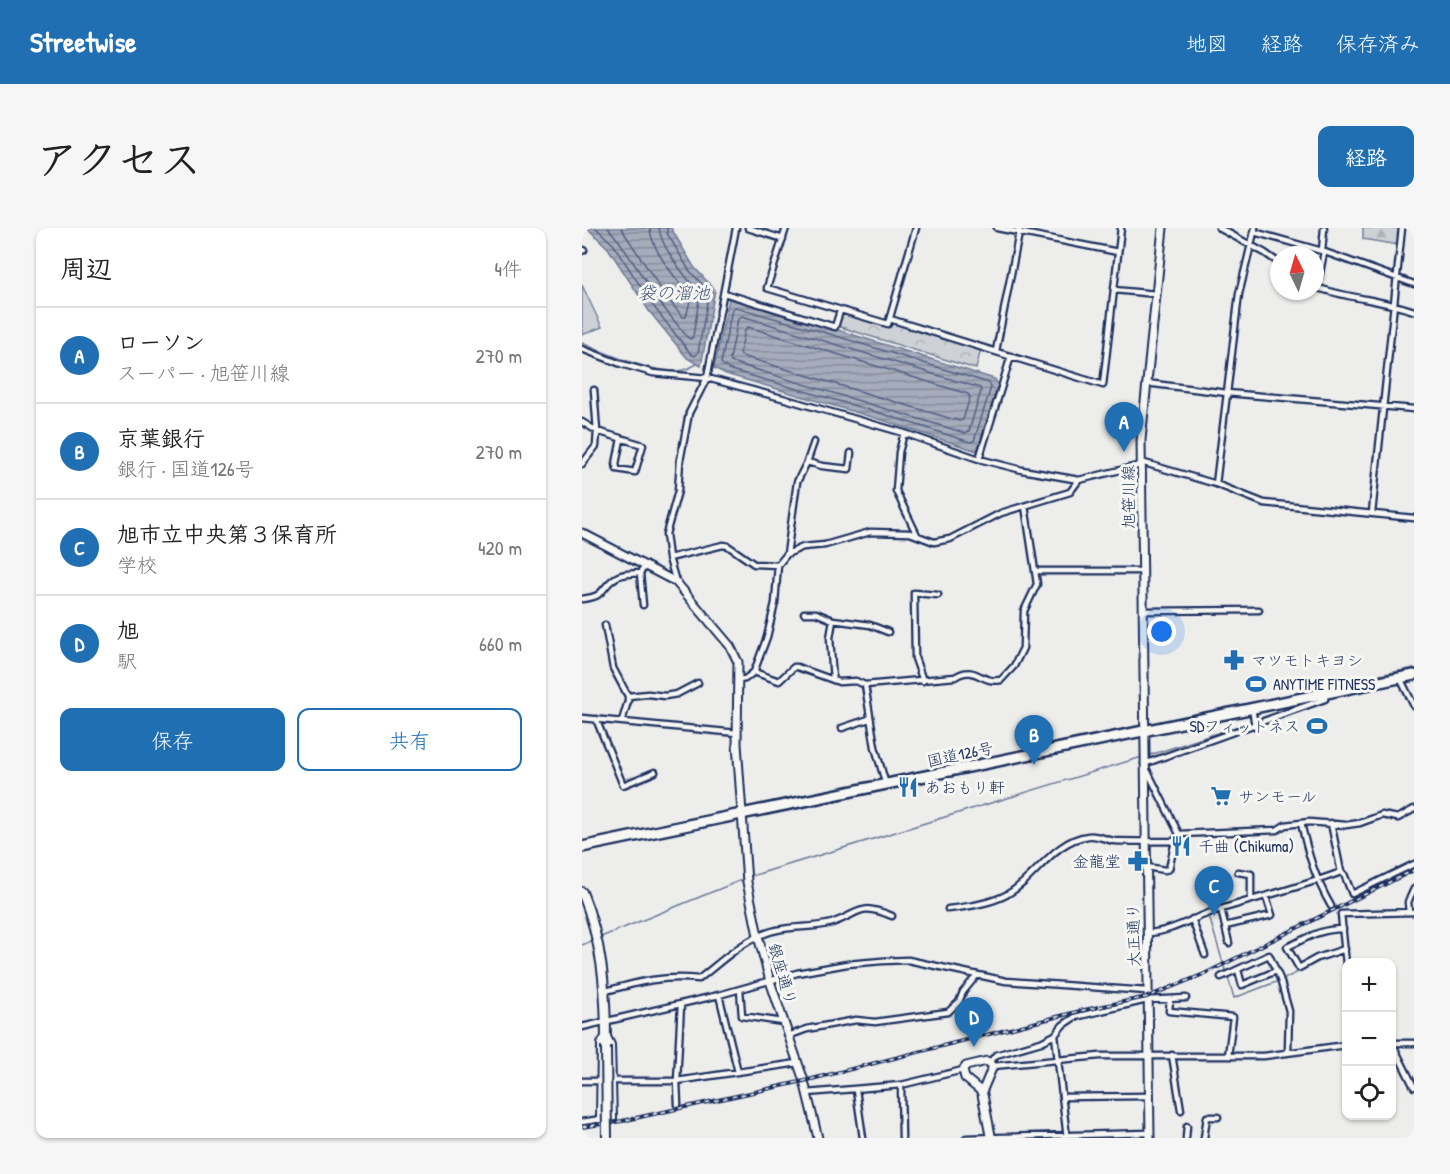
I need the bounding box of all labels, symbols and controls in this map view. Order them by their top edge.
text: Streetwise [30,23,136,61]
text: 地図 [1186,29,1228,58]
text: 経路 [1261,29,1303,58]
text: 保存済み [1336,29,1420,58]
button: 経路 [1318,126,1414,187]
text: アクセス [36,130,201,187]
north arrow [1270,246,1324,300]
text: 周辺 [60,251,112,286]
text: 4件 [495,255,522,282]
water label: 袋の溜池 [638,280,711,305]
text: ローソン [117,327,205,357]
text: A [75,342,84,369]
text: 270 m [476,342,522,369]
text: スーパー · 旭笹川線 [117,359,289,386]
pin: A [1104,402,1144,452]
text: 京葉銀行 [117,423,205,453]
text: B [74,438,85,465]
text: 270 m [476,438,522,465]
text: 銀行 · 国道126号 [117,455,255,482]
street label: 旭笹川線 [1117,465,1139,529]
text: 旭市立中央第３保育所 [117,519,337,549]
text: C [74,534,85,561]
text: 420 m [478,534,522,561]
text: 学校 [117,551,157,578]
text: 旭 [117,615,139,645]
your location [1147,617,1176,646]
text: D [75,630,84,657]
text: 660 m [479,630,522,657]
text: 駅 [117,647,137,674]
pharmacy icon: マツモトキヨシ [1222,648,1246,672]
place label: マツモトキヨシ [1251,649,1363,671]
sports icon: ANYTIME FITNESS [1244,672,1268,696]
place label: ANYTIME FITNESS [1273,673,1376,695]
button: 保存 [60,708,285,771]
button: 共有 [297,708,522,771]
sports icon: SDフィットネス [1305,714,1329,738]
place label: SDフィットネス [1189,715,1300,737]
pin: B [1014,716,1054,765]
street label: 国道126号 [925,736,995,772]
restaurant icon: あおもり軒 [896,775,920,799]
place label: あおもり軒 [925,776,1005,798]
supermarket icon: サンモール [1209,784,1233,808]
place label: サンモール [1238,785,1317,807]
restaurant icon: 千曲 (Chikuma) [1169,834,1193,858]
place label: 千曲 (Chikuma) [1198,835,1294,857]
pharmacy icon: 金龍堂 [1126,849,1150,873]
place label: 金龍堂 [1073,850,1121,872]
pin: C [1194,866,1234,916]
street label: 大正通り [1121,903,1145,967]
street label: 銀座通り [764,940,802,1008]
map controls [1342,958,1396,1120]
button: + [1342,958,1396,1012]
pin: D [954,998,994,1047]
button: − [1342,1012,1396,1066]
button: locate [1342,1066,1396,1120]

